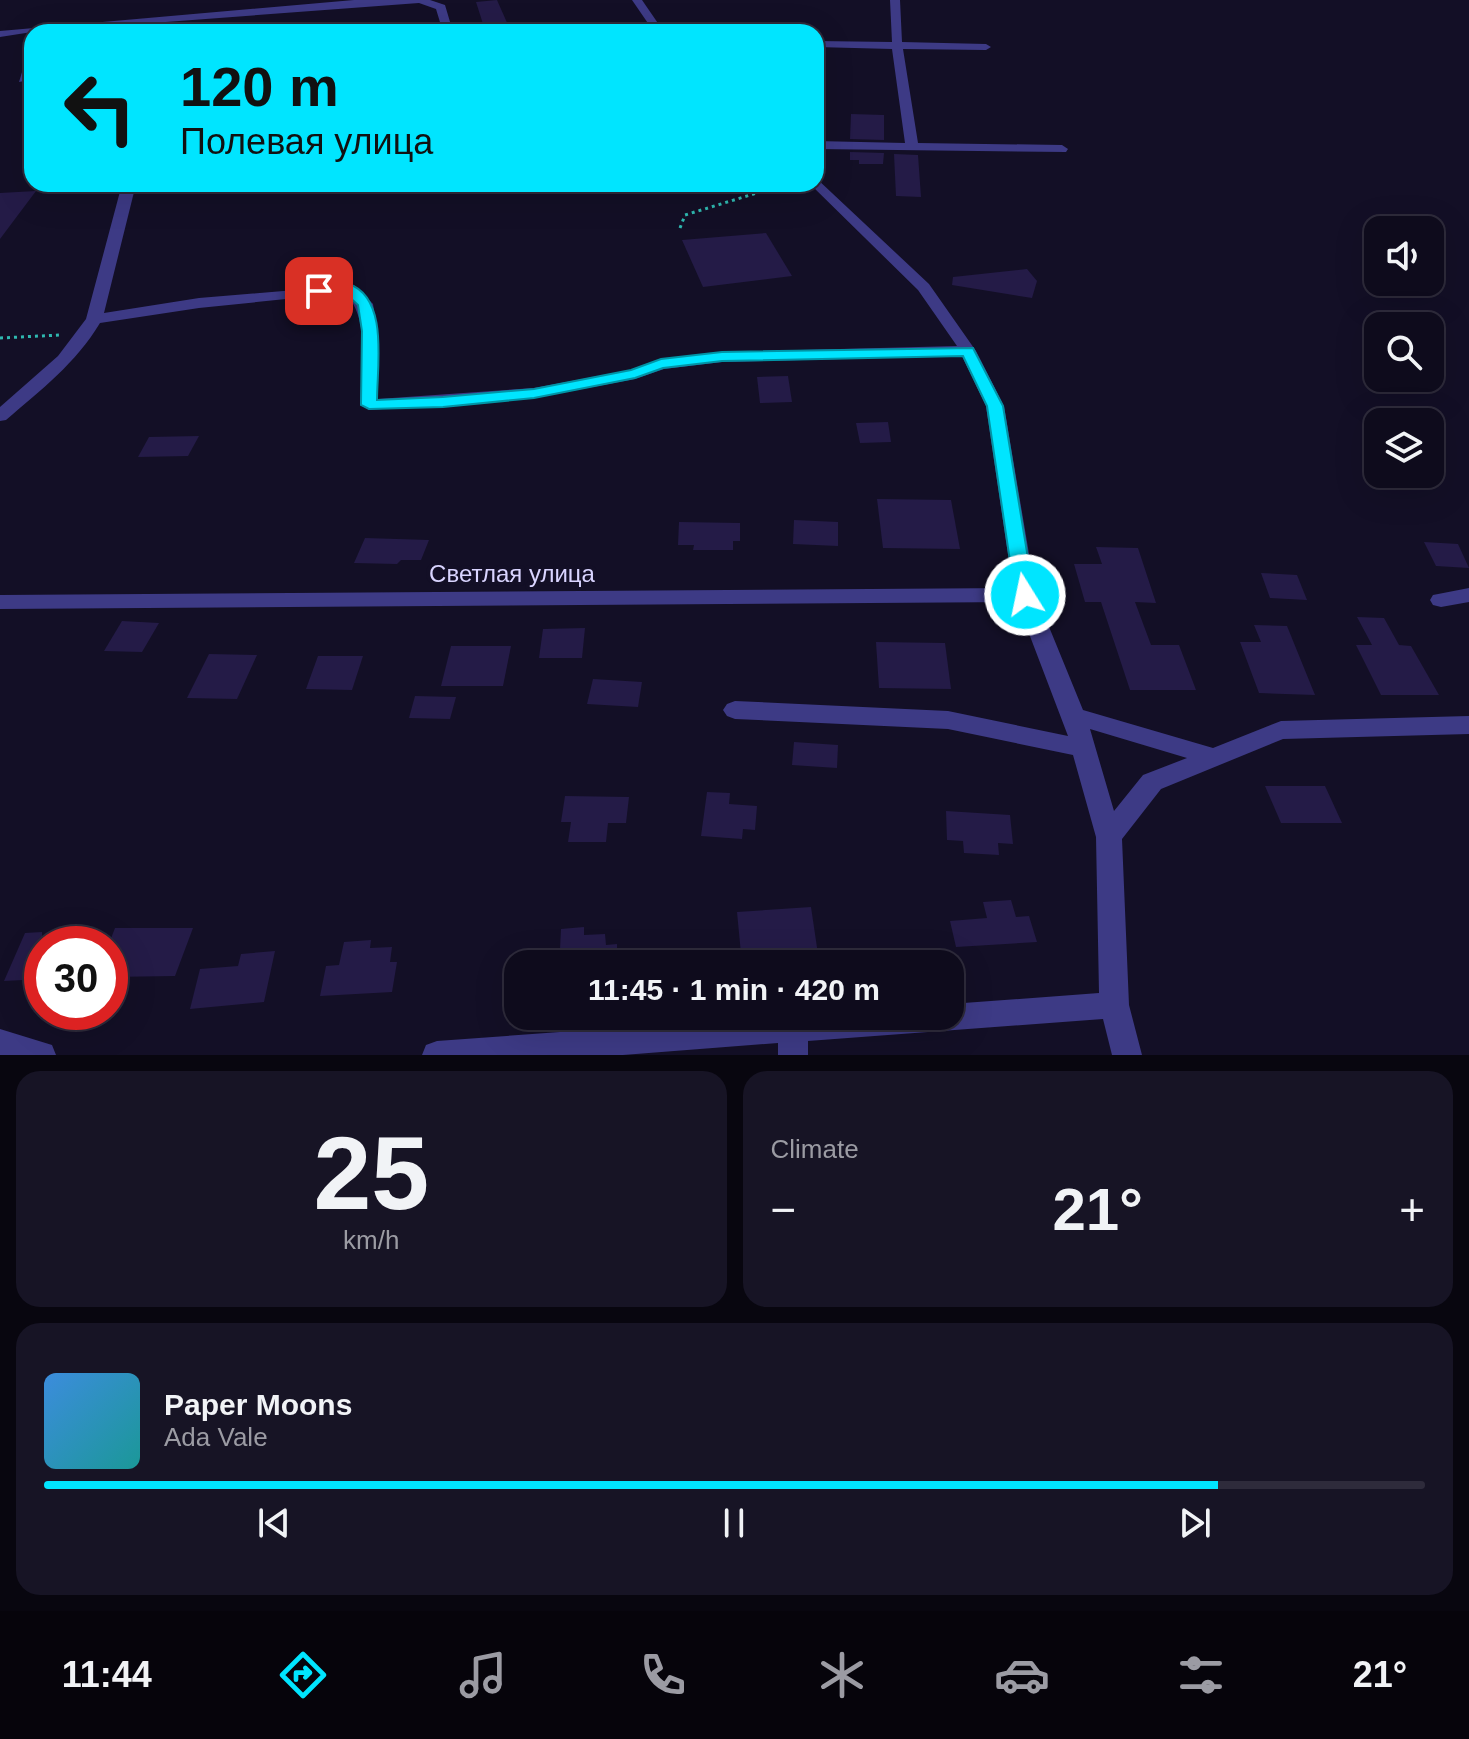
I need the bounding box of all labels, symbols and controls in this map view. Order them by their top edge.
text: 120 m [180,55,339,118]
icon: left [48,56,152,160]
text: Полевая улица [180,121,433,162]
map controls [1364,216,1444,488]
button: sound [1364,216,1444,296]
pin [285,257,353,325]
icon: arrive [297,269,341,313]
button: search [1364,312,1444,392]
button: layers [1364,408,1444,488]
position arrow [983,553,1067,637]
street label: Светлая улица [429,560,596,587]
speed limit sign: 30 [24,926,128,1030]
text: 11:45 · 1 min · 420 m [588,973,880,1006]
text: 25 [313,1115,429,1231]
text: Climate [771,1134,859,1164]
text: 21° [1052,1176,1143,1243]
text: − [771,1185,796,1234]
text: + [1399,1185,1425,1234]
text: km/h [343,1225,399,1255]
text: Paper Moons [164,1388,352,1421]
text: Ada Vale [164,1422,268,1452]
icon: previous [252,1501,296,1545]
icon: pause [712,1501,756,1545]
icon: next [1173,1501,1217,1545]
icon: directions [275,1647,331,1703]
icon: music [455,1647,511,1703]
icon: phone [635,1647,691,1703]
icon: climate [814,1647,870,1703]
icon: car [994,1647,1050,1703]
icon: filters [1173,1647,1229,1703]
text: 11:44 [62,1654,152,1695]
text: 21° [1353,1654,1407,1695]

